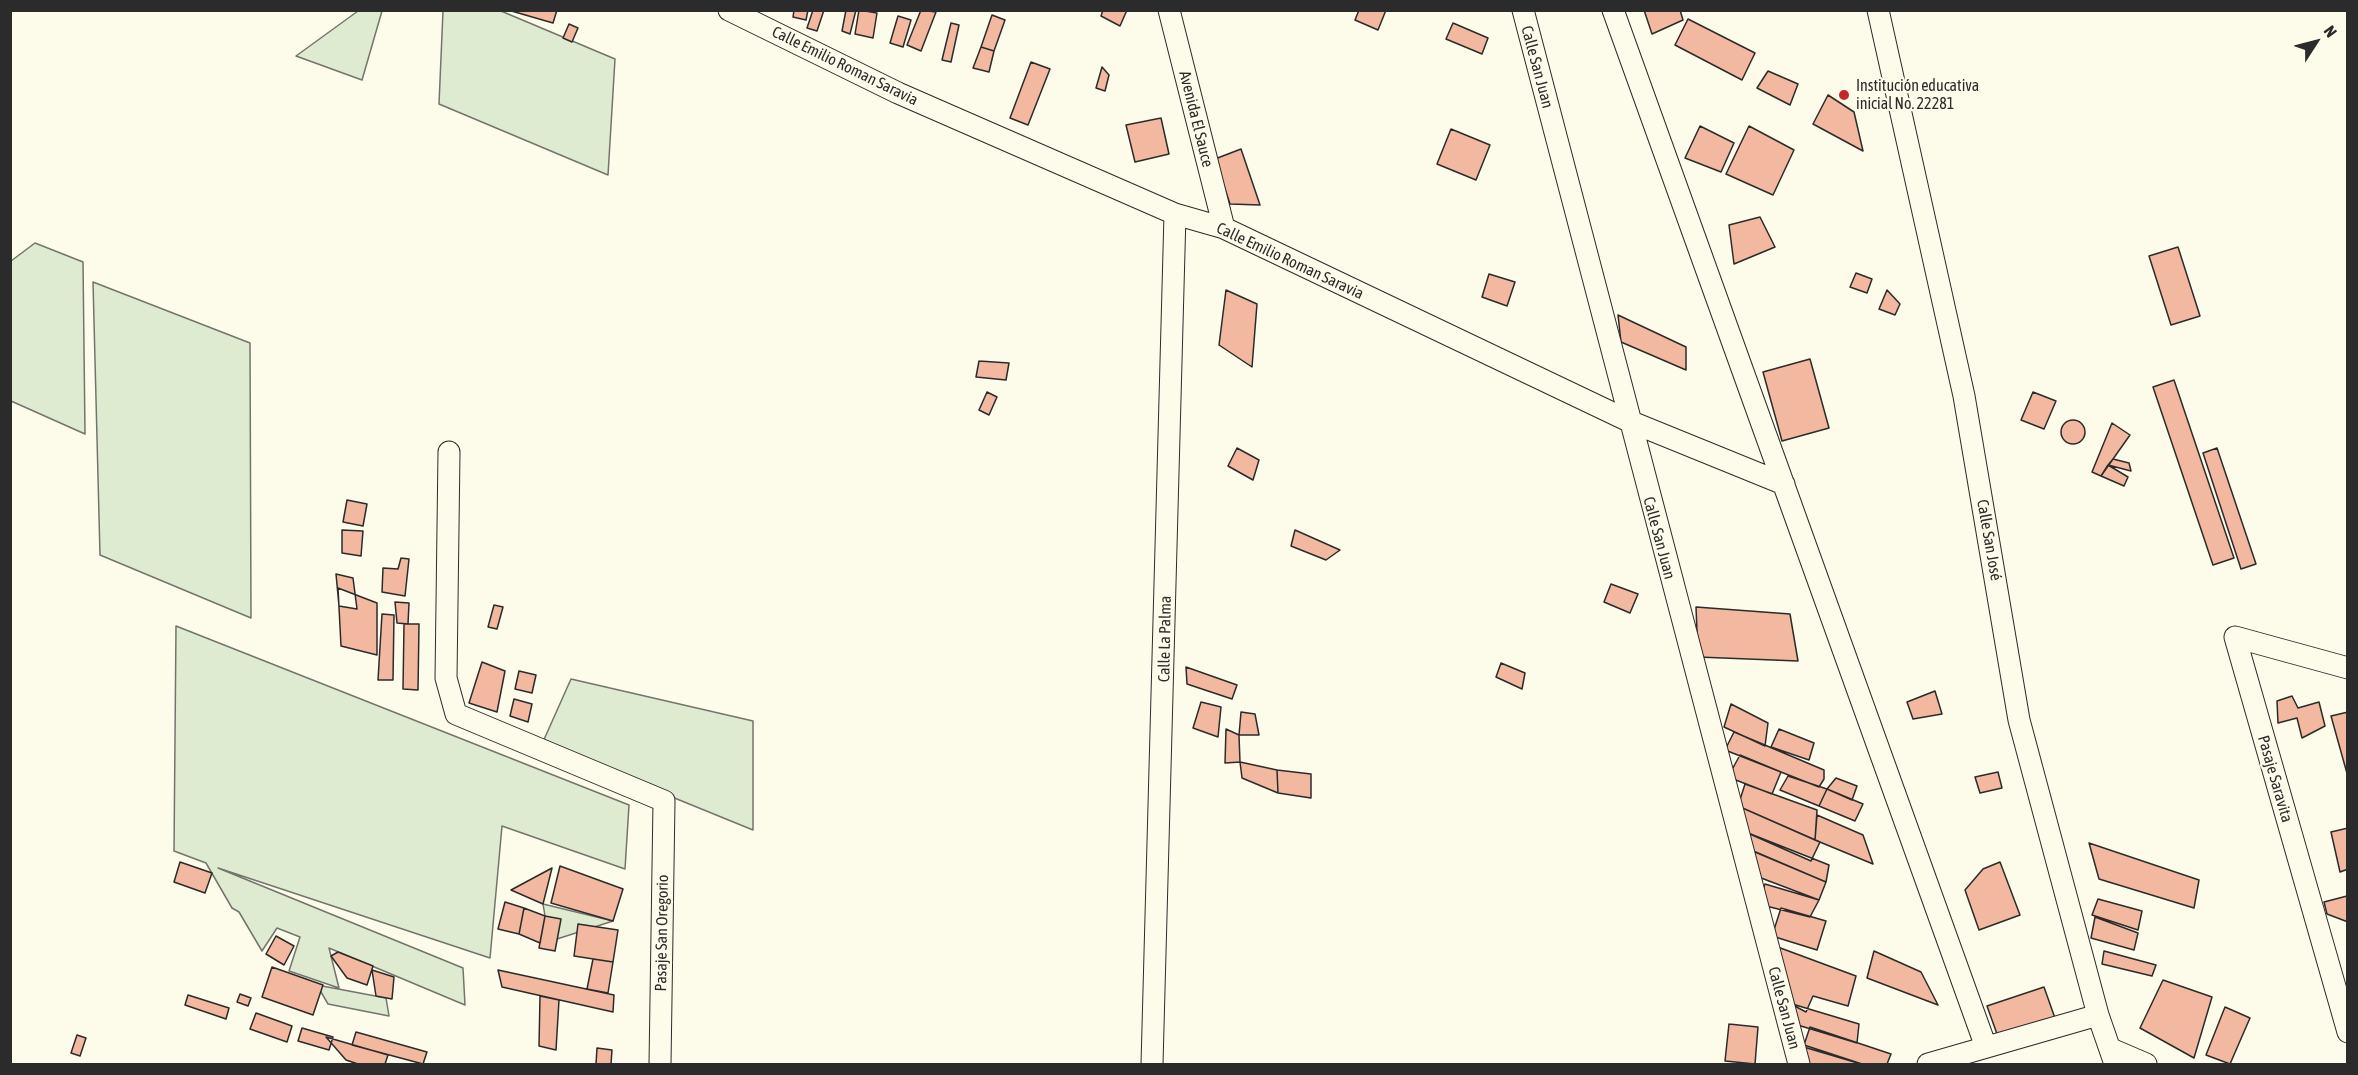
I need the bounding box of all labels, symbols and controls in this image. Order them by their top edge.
north arrow [2286,12,2346,72]
street label: Calle Emilio Roman Saravia [769,22,921,110]
text: N [2320,22,2341,41]
street label: Calle San Juan [1517,24,1557,110]
street label: Avenida El Sauce [1175,69,1217,169]
place label: Institución educativa inicial No. 22281 [1856,76,1979,114]
marker: Institución educativa inicial No. 22281 [1837,88,1851,102]
street label: Calle Emilio Roman Saravia [1213,218,1367,304]
street label: Calle San Juan [1639,495,1679,581]
street label: Calle San José [1972,498,2006,582]
street label: Calle La Palma [1155,596,1175,682]
street label: Pasaje Saravita [2253,733,2297,825]
street label: Pasaje San Oregorio [651,875,673,991]
street label: Calle San Juan [1764,965,1804,1051]

